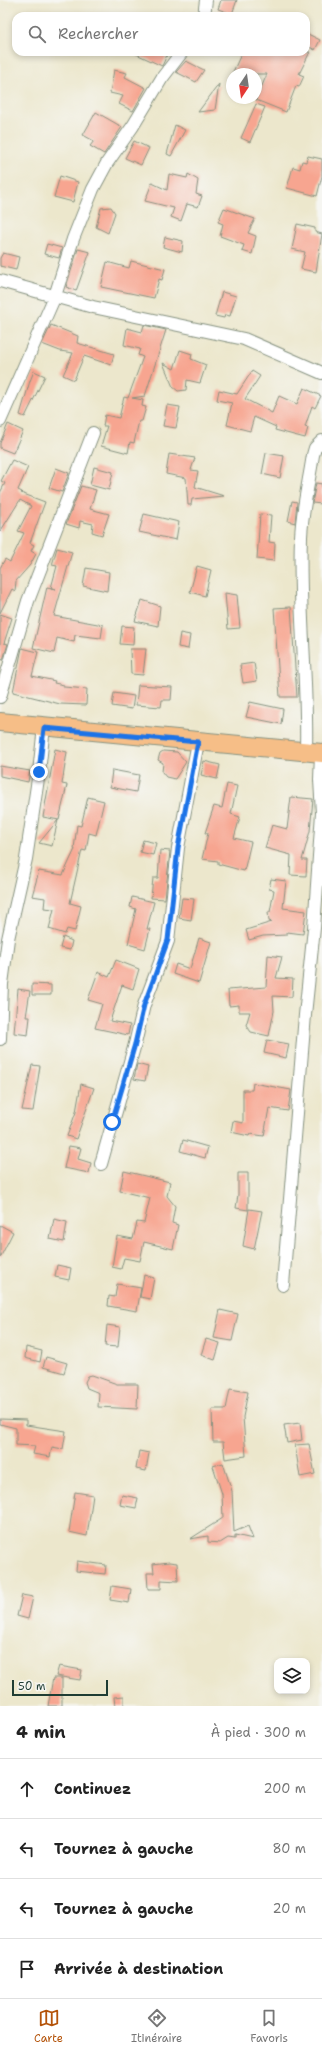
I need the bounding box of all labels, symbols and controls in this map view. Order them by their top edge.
search box [12,12,310,56]
icon: search [26,23,48,45]
text: Rechercher [58,24,139,44]
north arrow [226,68,262,104]
route end [30,763,48,781]
route start [103,1113,121,1131]
map controls [274,1658,310,1694]
button: layers [274,1658,310,1694]
scale bar [12,1678,108,1697]
text: 50 m [18,1679,46,1694]
text: 4 min [16,1721,66,1743]
text: À pied · 300 m [211,1724,306,1741]
icon: ahead [16,1778,38,1800]
text: Continuez [54,1779,131,1799]
text: 200 m [264,1780,306,1797]
icon: left [16,1838,38,1860]
text: Tournez à gauche [54,1839,194,1859]
text: 80 m [272,1840,306,1857]
icon: left [16,1898,38,1920]
text: Tournez à gauche [54,1899,194,1919]
text: 20 m [273,1900,306,1917]
icon: arrive [16,1958,38,1980]
text: Arrivée à destination [54,1959,223,1979]
tab: Carte [34,2007,63,2046]
tab: Itinéraire [131,2007,182,2046]
tab: Favoris [250,2007,288,2046]

